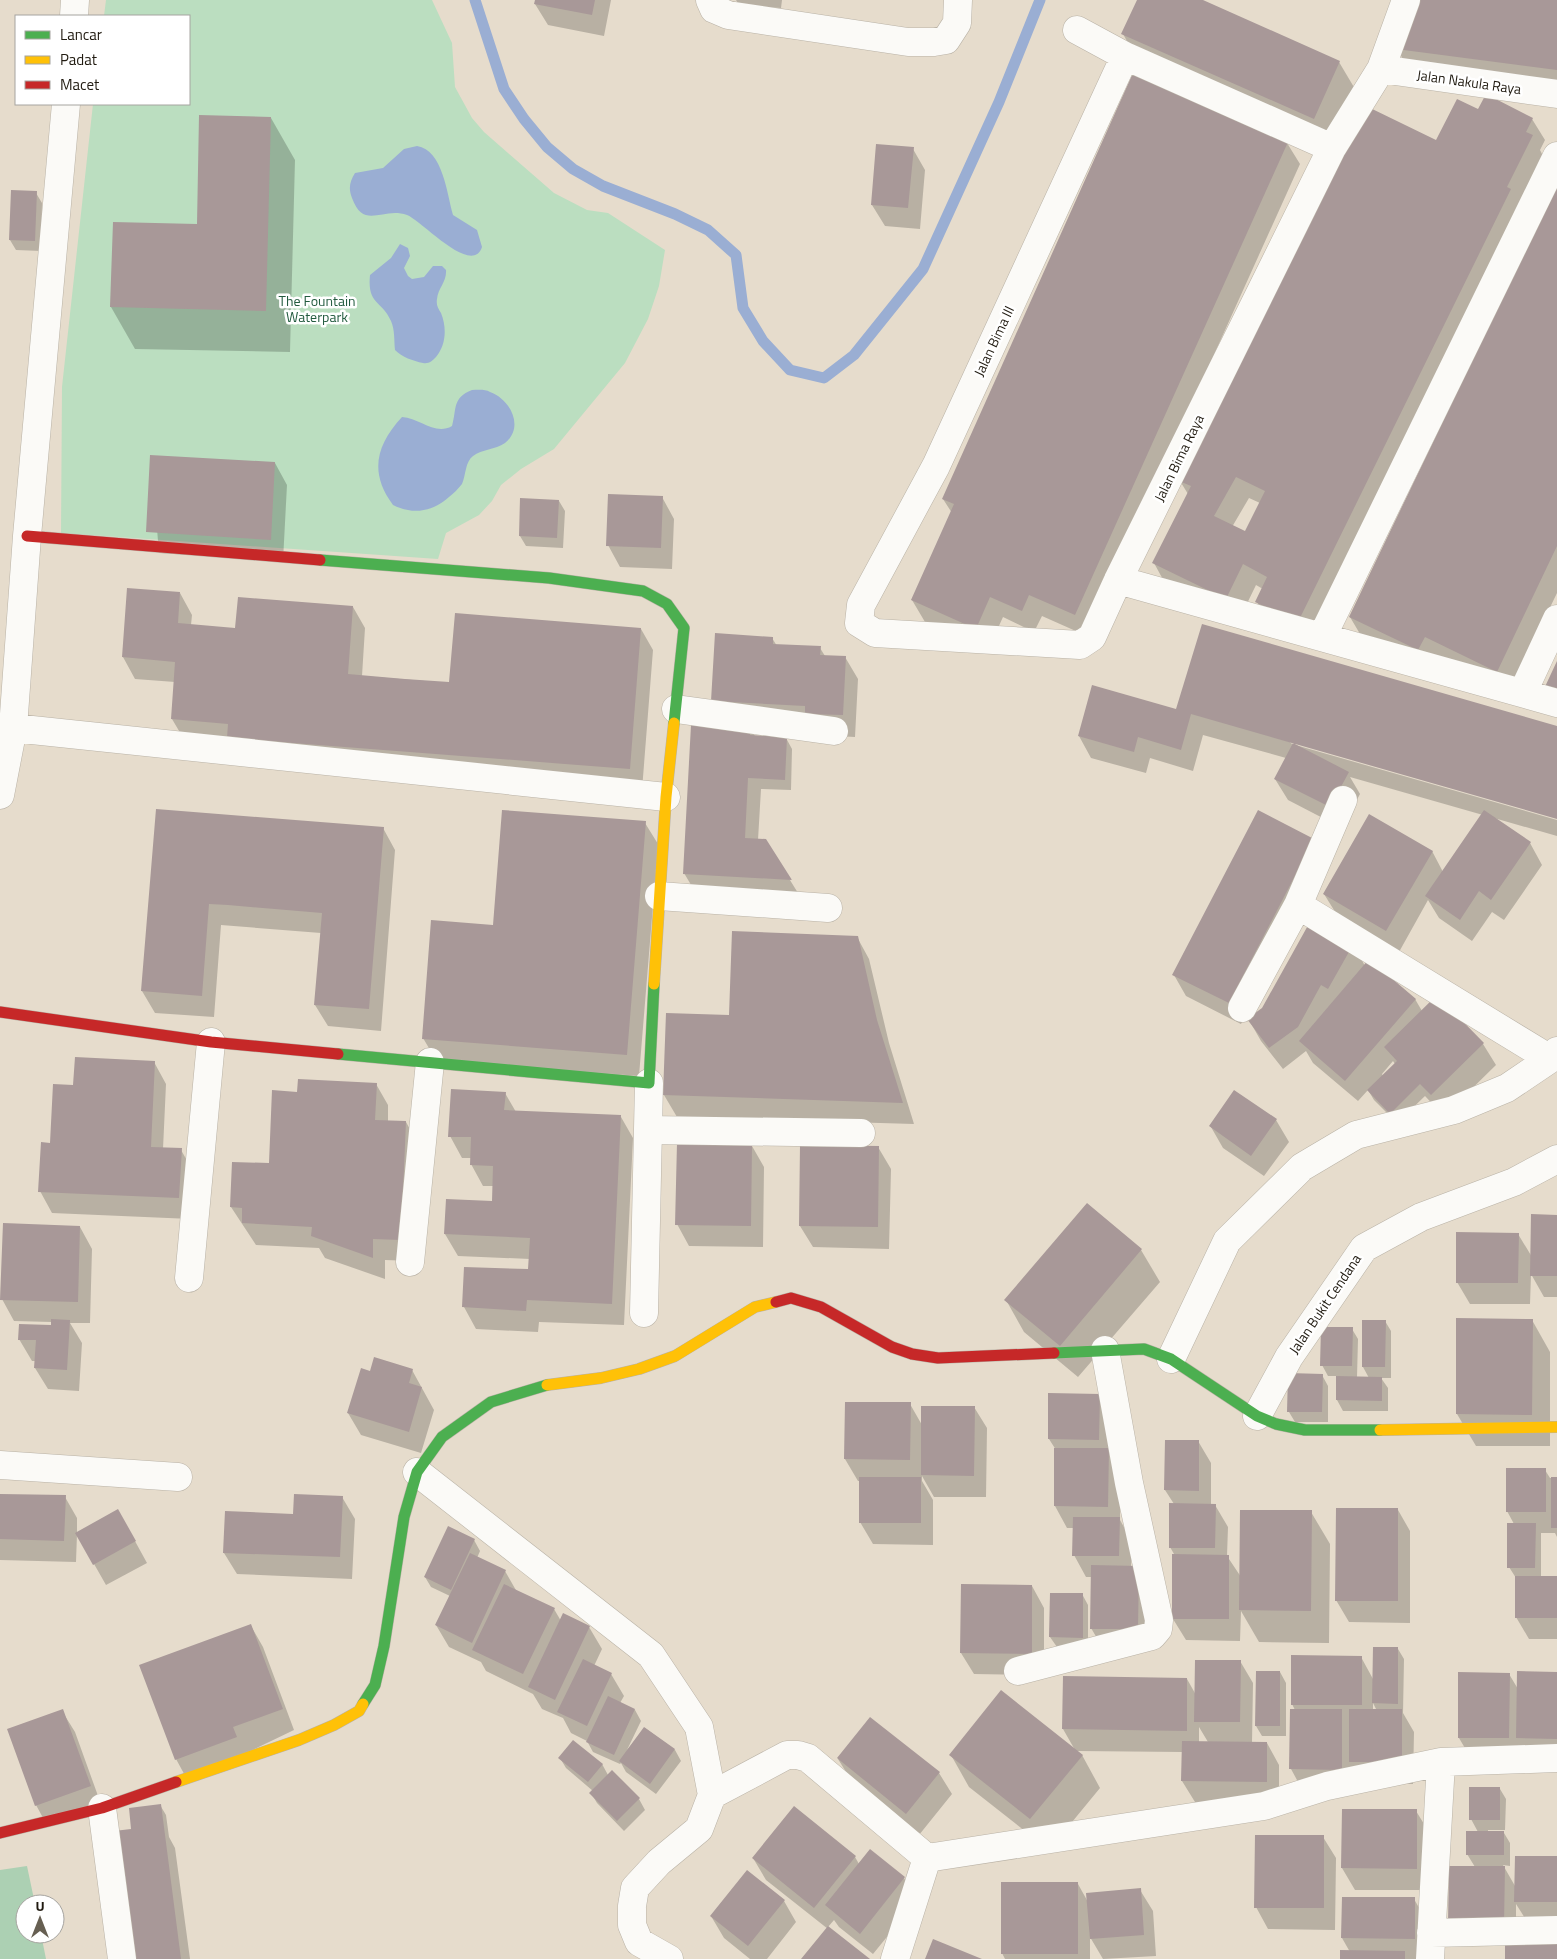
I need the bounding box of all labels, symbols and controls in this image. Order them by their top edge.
legend [15,15,190,105]
text: Lancar [60,23,102,46]
text: Padat [60,48,98,71]
street label: Jalan Nakula Raya [1416,64,1523,99]
text: Macet [60,73,100,96]
park label: The Fountain Waterpark [279,290,355,327]
street label: Jalan Bima III [968,302,1019,380]
street label: Jalan Bima Raya [1148,411,1209,505]
street label: Jalan Bukit Cendana [1283,1249,1366,1358]
north arrow [15,1894,65,1944]
text: U [35,1895,45,1916]

